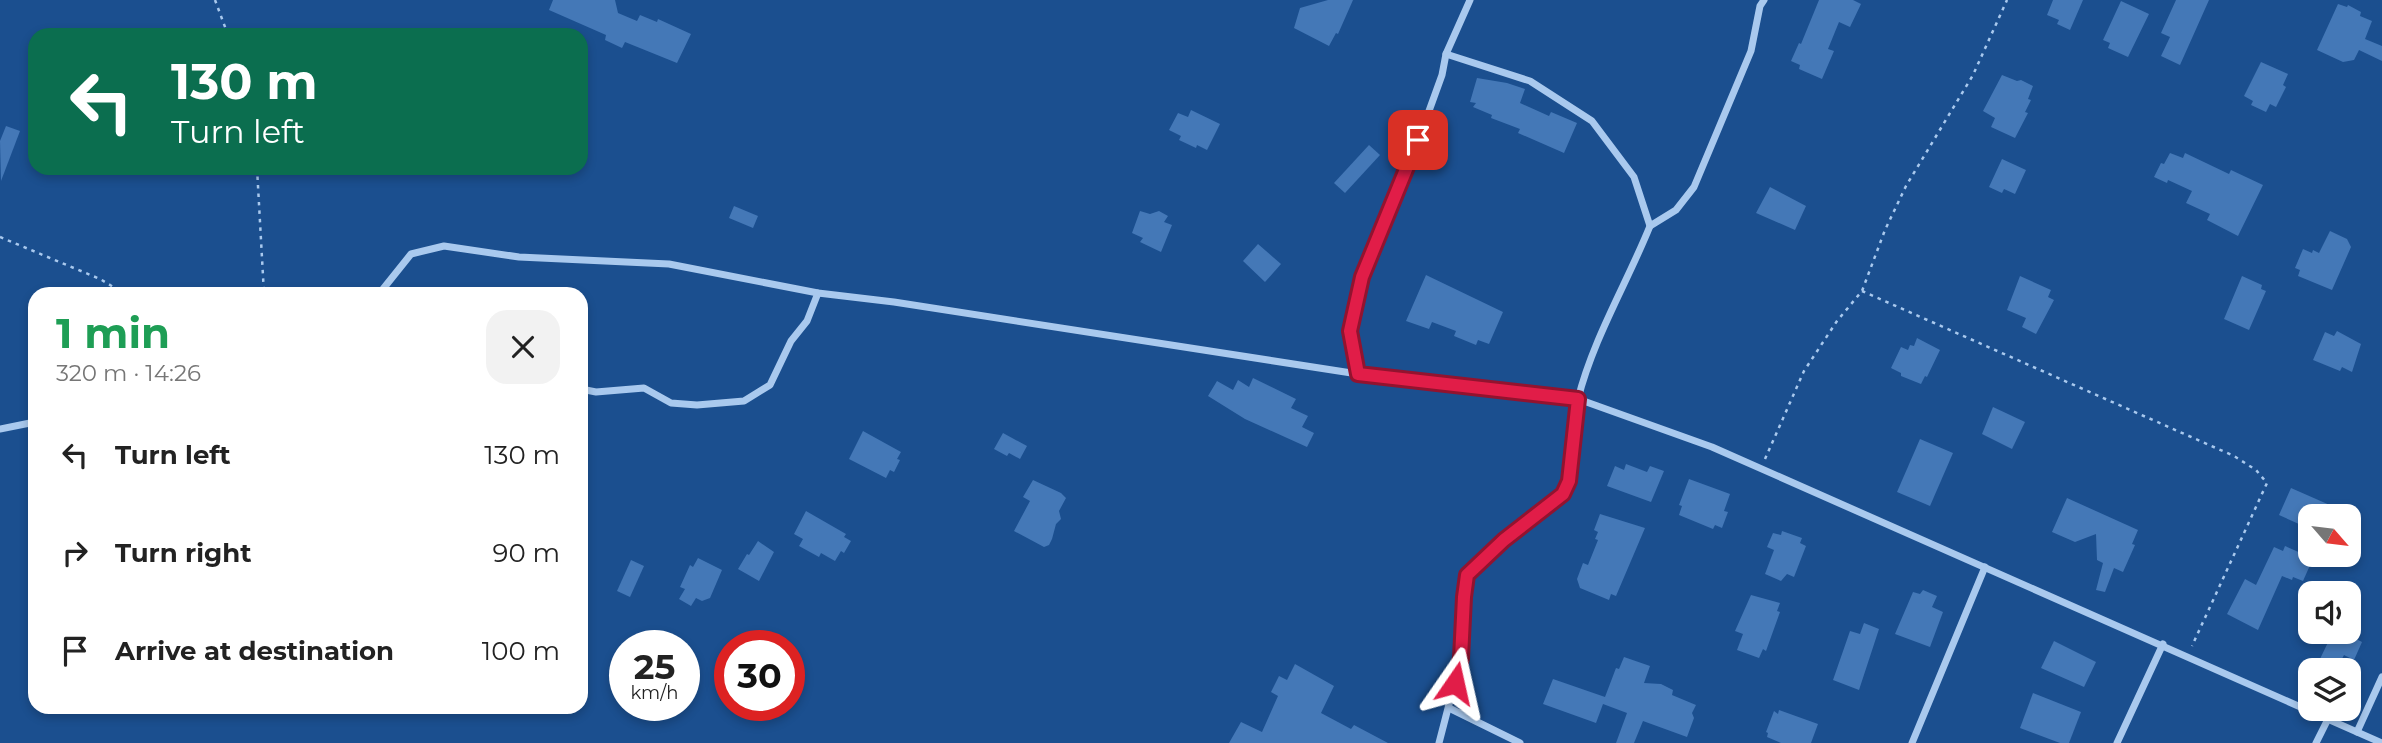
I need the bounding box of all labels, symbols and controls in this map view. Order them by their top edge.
text: 130 m [171,52,318,111]
icon: left [56,56,147,147]
pin [1388,110,1448,170]
text: Turn left [171,112,305,151]
icon: arrive [1399,121,1437,159]
text: 1 min [56,307,170,359]
button: close [486,310,560,384]
text: 320 m · 14:26 [56,359,201,387]
icon: left [56,436,94,474]
text: Turn left [115,439,231,471]
text: 130 m [484,439,560,471]
north arrow [2298,504,2361,567]
map controls [2298,504,2361,721]
icon: right [56,534,94,572]
text: Turn right [115,537,251,569]
text: 90 m [493,537,560,569]
button: sound [2298,581,2361,644]
speed limit sign: 30 [714,630,805,721]
icon: arrive [56,632,94,670]
text: Arrive at destination [115,635,394,667]
text: 100 m [482,635,560,667]
text: 25 [634,645,675,688]
position arrow [1418,646,1492,720]
button: layers [2298,658,2361,721]
text: km/h [630,682,679,704]

